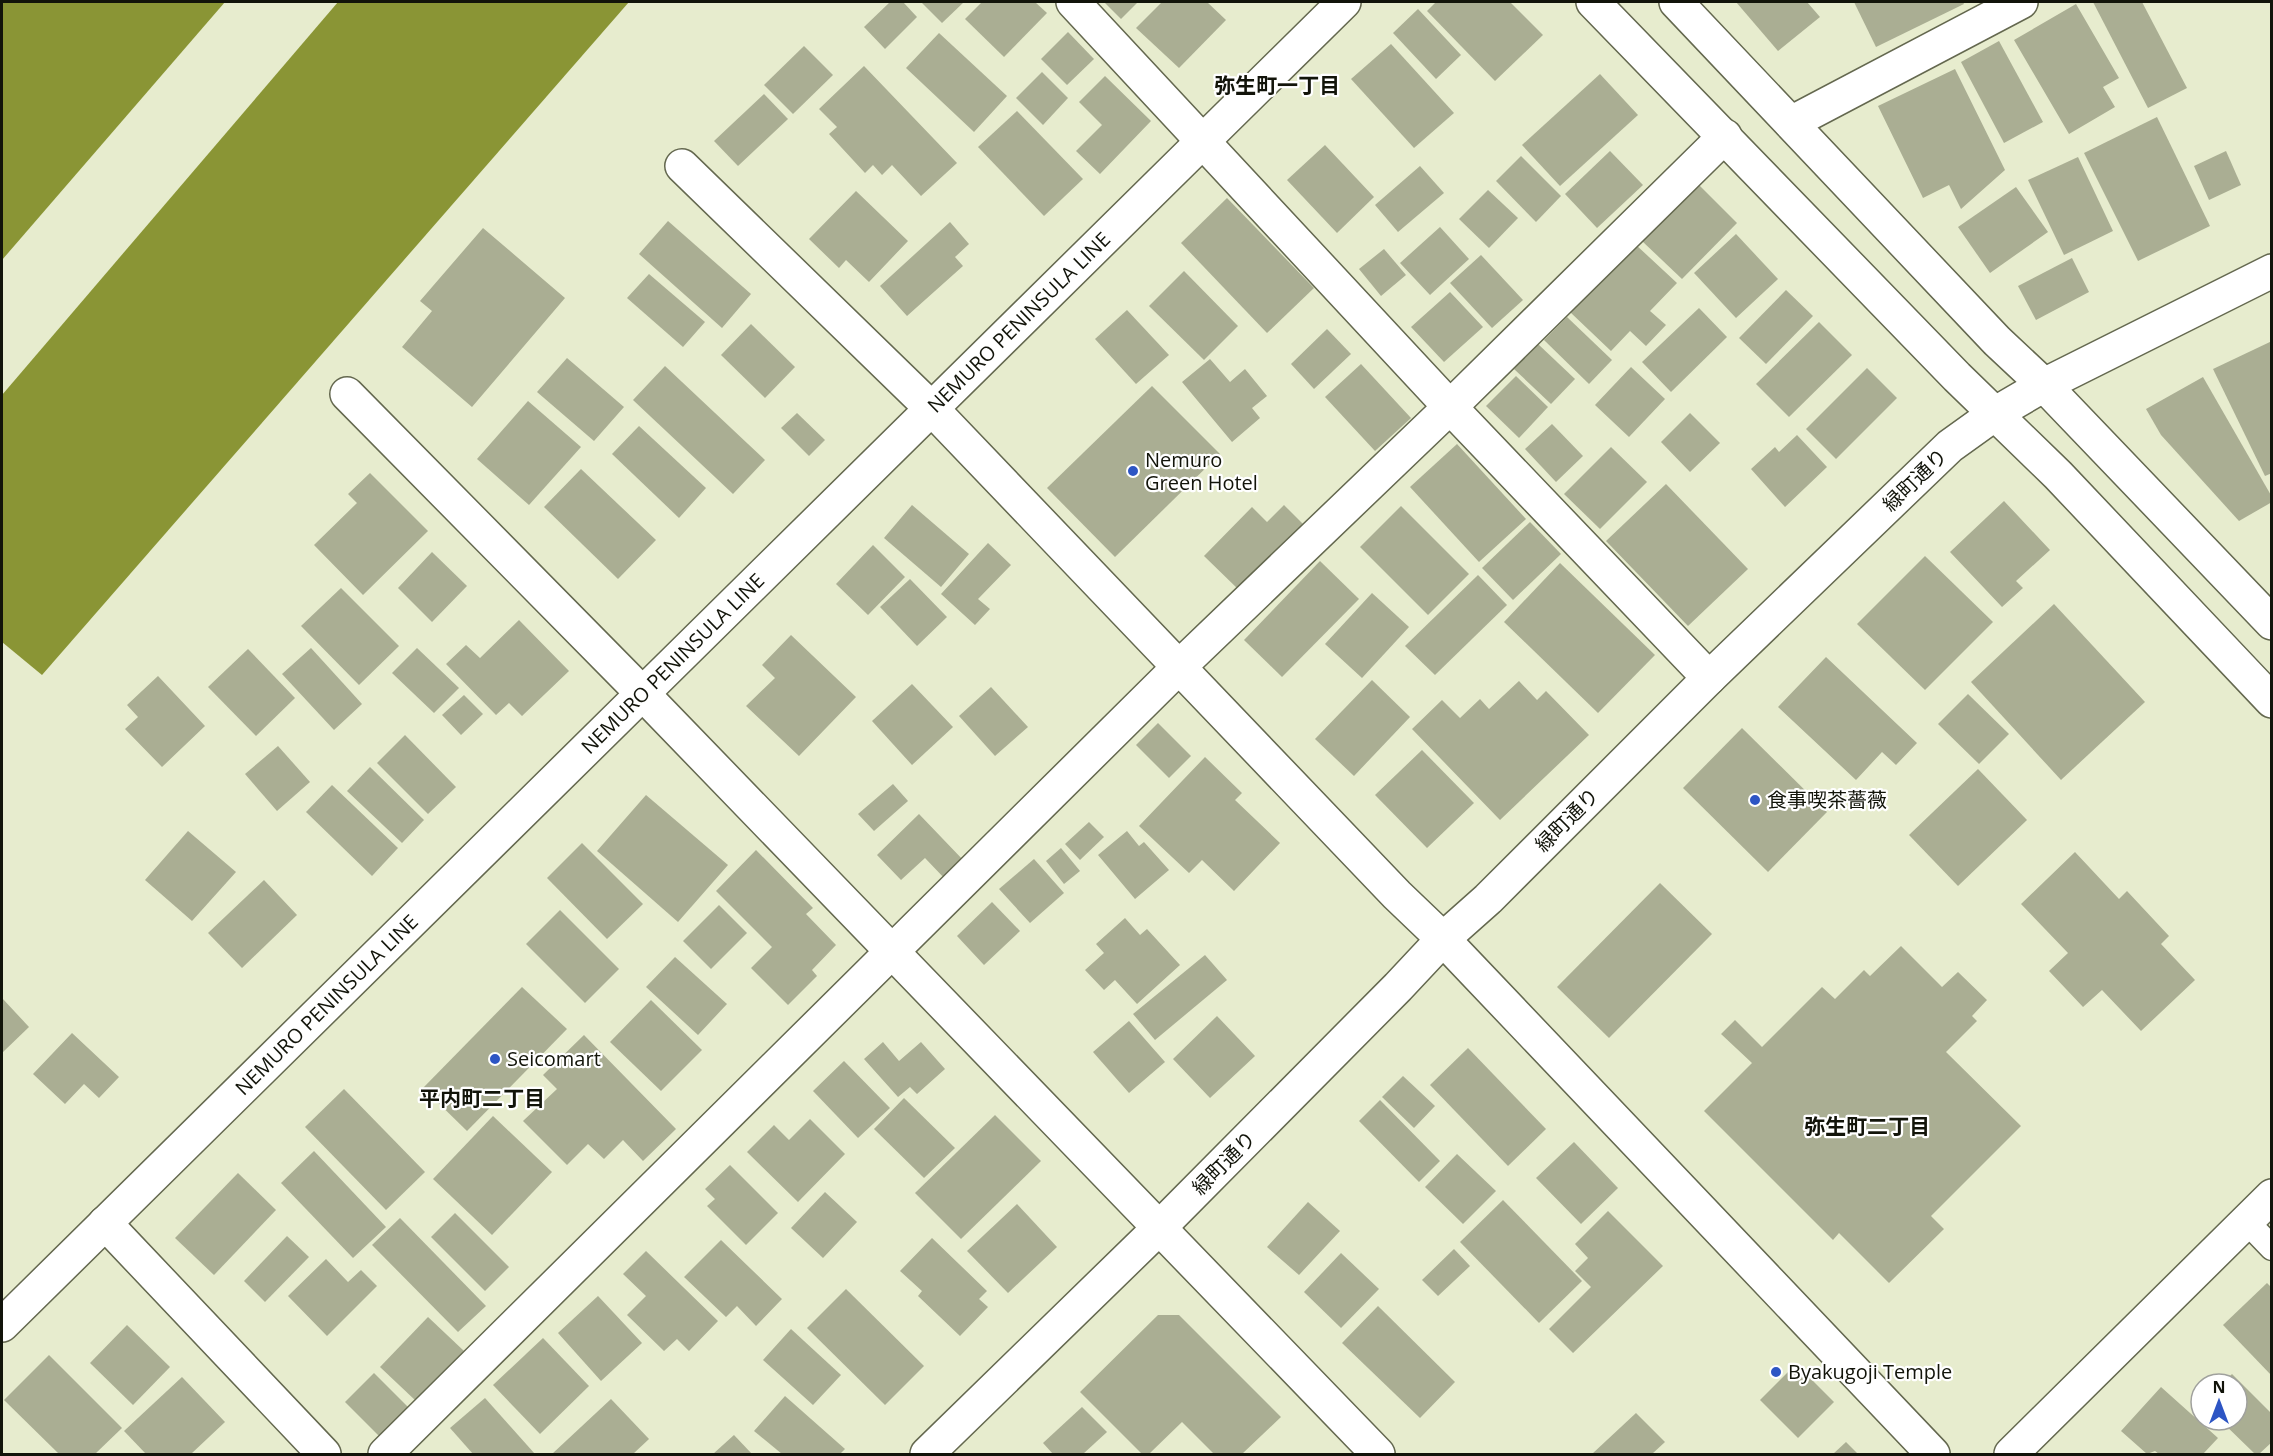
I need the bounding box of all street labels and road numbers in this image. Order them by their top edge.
street label: NEMURO PENINSULA LINE [921,226,1116,418]
street label: 緑町通り [1877,442,1953,517]
street label: NEMURO PENINSULA LINE [575,567,770,760]
street label: 緑町通り [1529,782,1604,857]
street label: NEMURO PENINSULA LINE [229,908,424,1101]
street label: 緑町通り [1186,1125,1261,1200]

